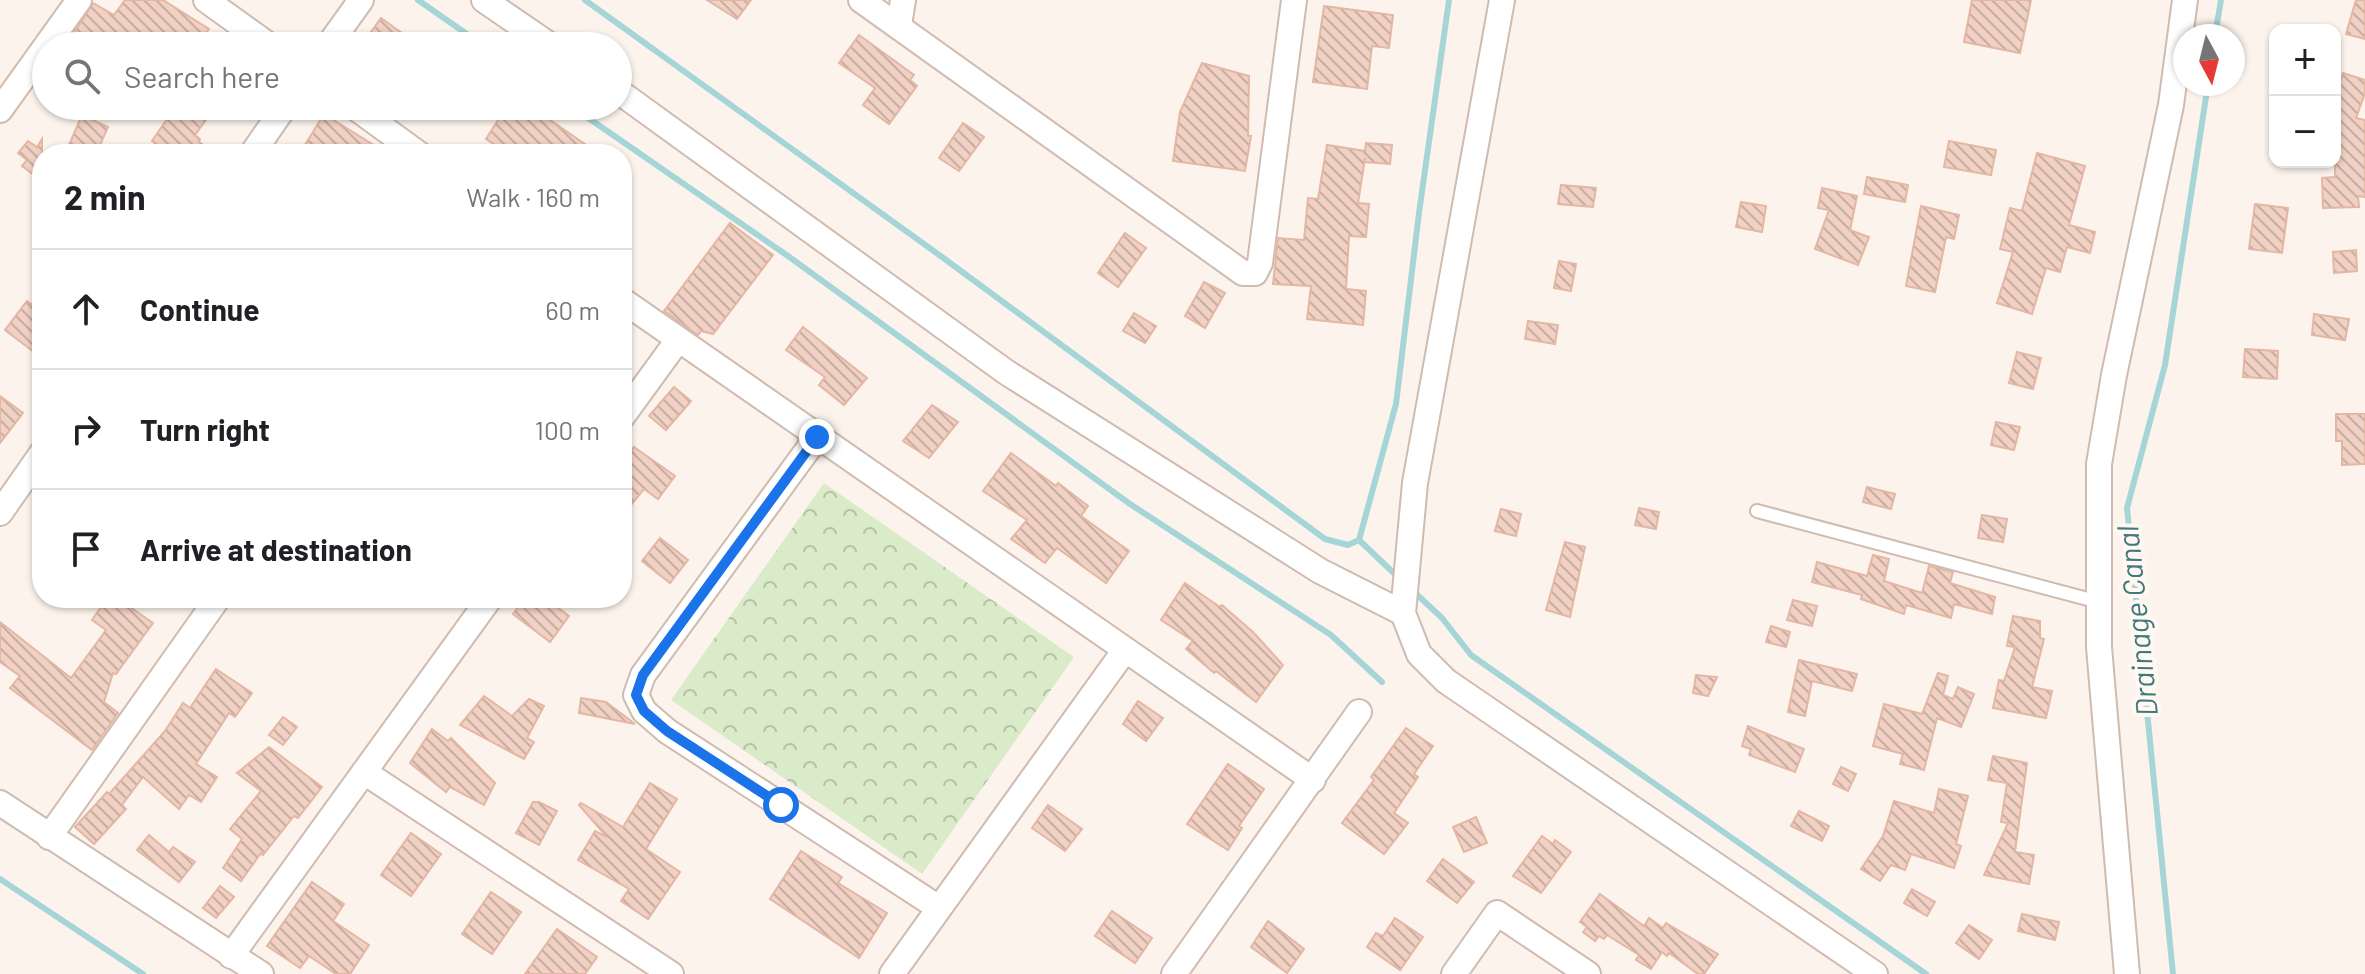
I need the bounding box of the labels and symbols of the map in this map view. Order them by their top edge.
north arrow [2173,24,2245,96]
route end [799,419,835,455]
water label: Drainage Canal [2108,524,2164,718]
route start [763,787,799,823]

